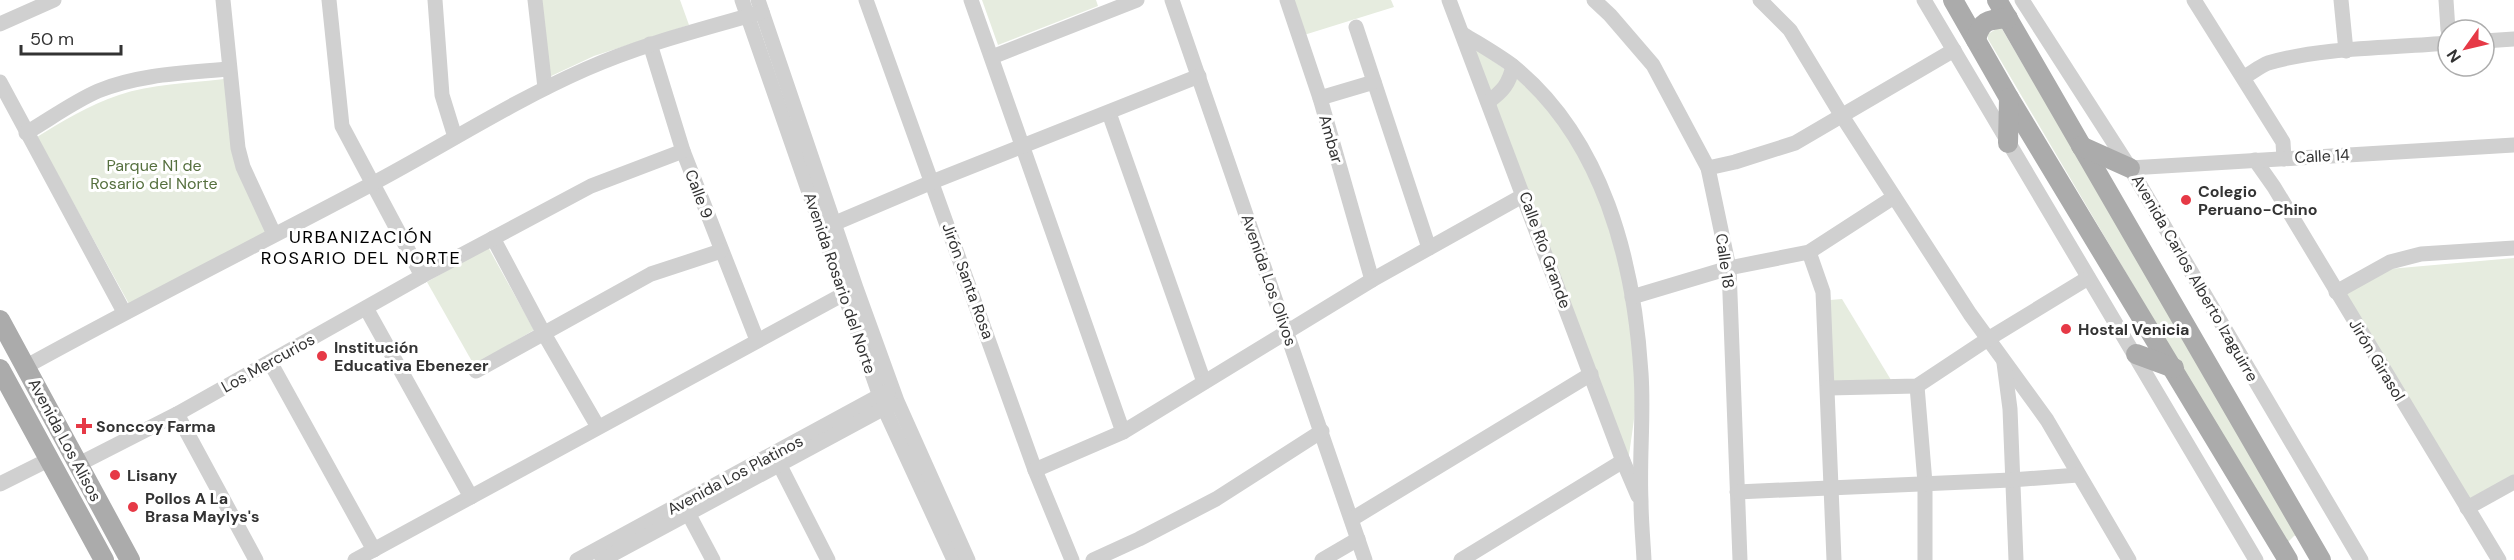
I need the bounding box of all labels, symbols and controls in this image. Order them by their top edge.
scale bar [21,18,122,56]
north arrow [2436,18,2496,78]
text: 50 m [30,27,74,51]
text: N [2442,45,2466,67]
street label: Ambar [1314,112,1348,166]
street label: Calle 14 [2294,144,2350,168]
park label: Parque N1 de Rosario del Norte [90,155,218,194]
street label: Calle 9 [680,167,718,221]
street label: Avenida Carlos Alberto Izaguirre [2127,171,2263,385]
place label: Colegio Peruano-Chino [2198,181,2317,220]
street label: Calle Río Grande [1514,189,1576,311]
street label: Avenida Rosario del Norte [799,190,881,376]
marker: Colegio Peruano-Chino [2179,193,2193,207]
street label: Avenida Los Olivos [1237,211,1301,349]
street label: Jirón Santa Rosa [937,220,999,342]
district label: URBANIZACIÓN ROSARIO DEL NORTE [261,225,461,270]
street label: Calle 18 [1711,232,1739,290]
street label: Jirón Girasol [2344,315,2410,405]
place label: Hostal Venicia [2078,319,2190,340]
marker: Hostal Venicia [2059,322,2073,336]
street label: Los Mercurios [218,329,318,397]
place label: Institución Educativa Ebenezer [334,337,489,376]
marker: Institución Educativa Ebenezer [315,349,329,363]
street label: Avenida Los Alisos [24,375,106,505]
place label: Sonccoy Farma [96,416,216,437]
marker: Sonccoy Farma [77,419,91,433]
street label: Avenida Los Platinos [663,430,807,520]
place label: Lisany [127,465,178,486]
marker: Lisany [108,468,122,482]
place label: Pollos A La Brasa Maylys's [145,488,259,527]
marker: Pollos A La Brasa Maylys's [126,500,140,514]

